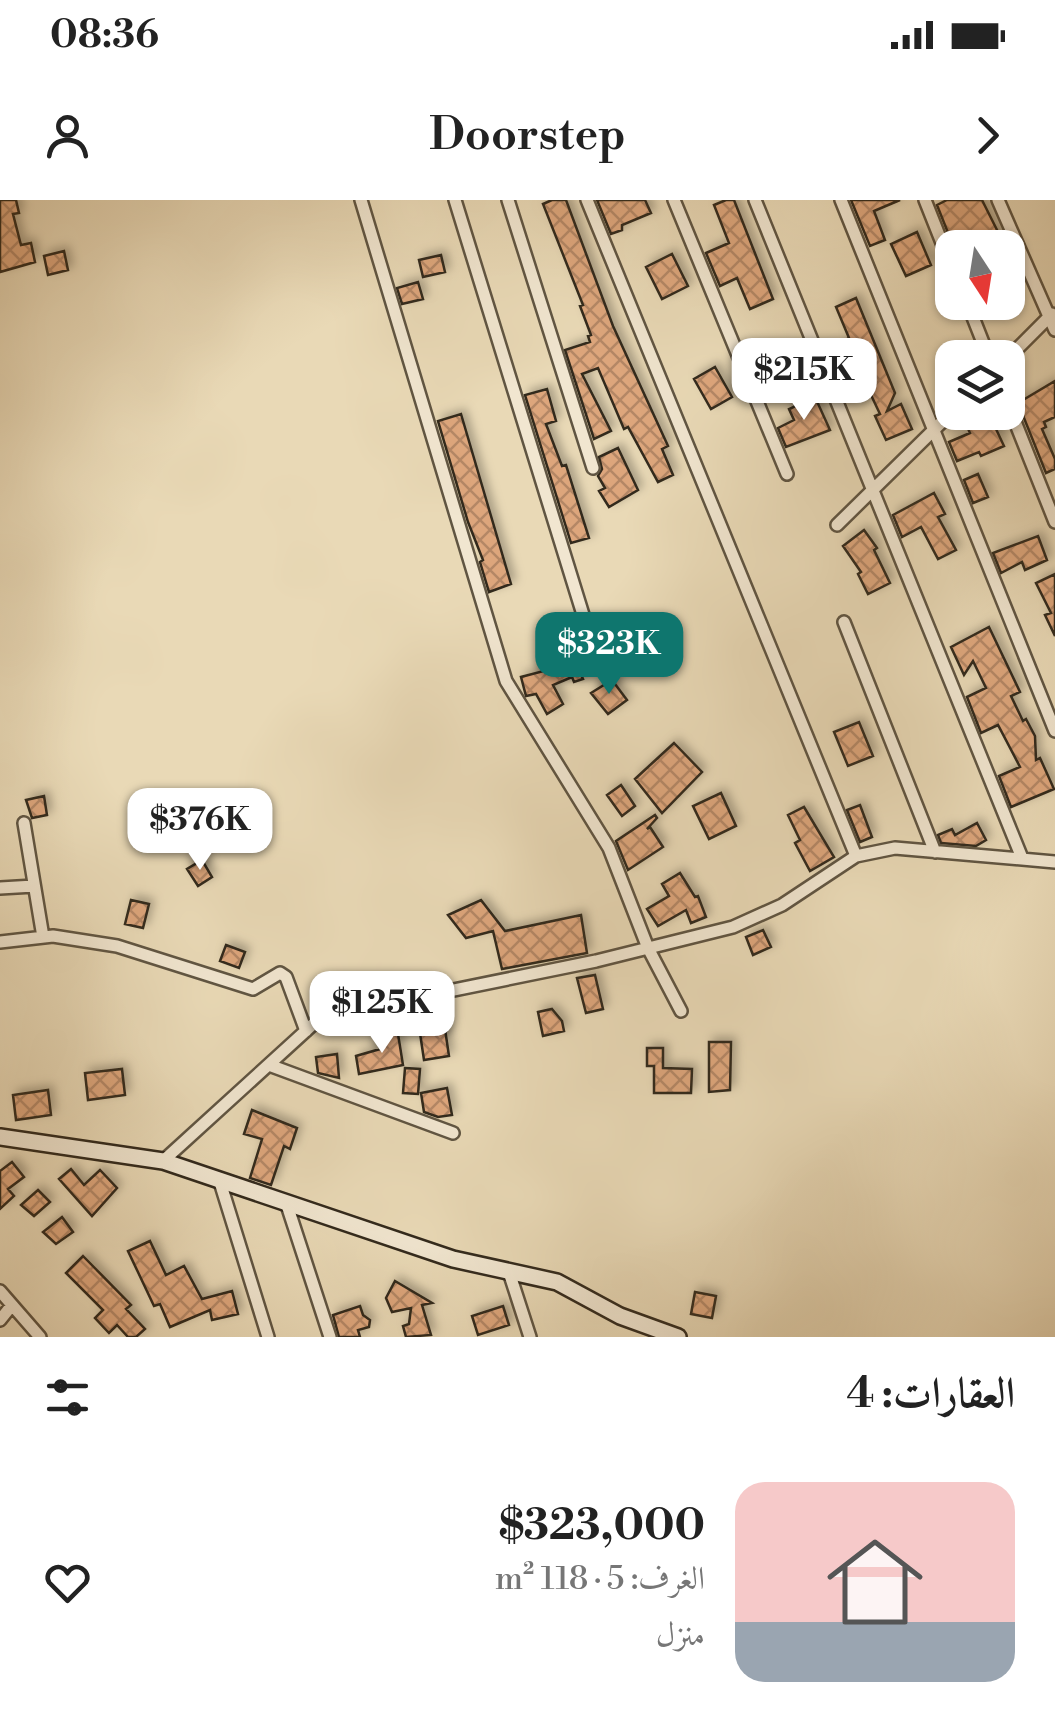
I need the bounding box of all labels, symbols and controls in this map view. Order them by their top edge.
text: 08:36 [50,12,159,59]
text: Doorstep [429,107,626,164]
icon: person [40,108,95,163]
icon: forward [960,108,1015,163]
north arrow [935,230,1025,320]
map controls [935,230,1025,430]
pin: $215K [734,338,874,423]
button: layers [935,340,1025,430]
text: $215K [754,350,854,390]
pin: $323K [539,612,679,697]
text: $323K [557,624,661,664]
pin: $376K [130,788,270,873]
text: $376K [149,800,251,840]
pin: $125K [312,971,452,1056]
text: $125K [332,983,432,1023]
text: العقارات: 4 [847,1368,1015,1421]
icon: filters [40,1370,95,1425]
text: $323,000 [499,1500,705,1553]
icon: home [815,1522,935,1642]
icon: heart [40,1555,95,1610]
text: الغرف: 5 · 118 m² [495,1559,705,1599]
text: منزل [656,1615,705,1655]

